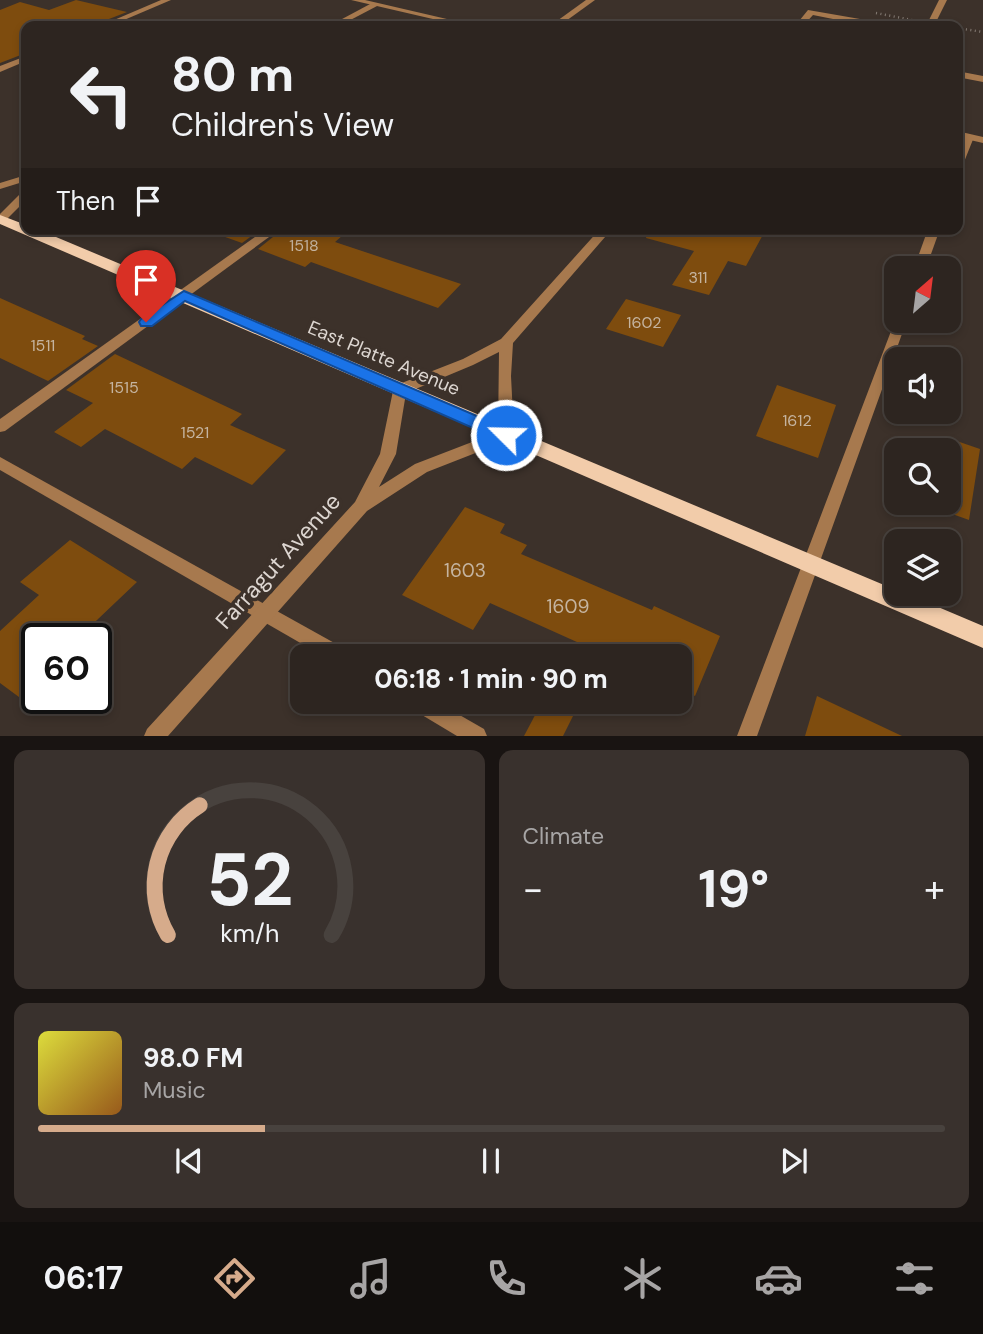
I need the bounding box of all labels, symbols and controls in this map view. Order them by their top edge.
text: 80 m [171,42,294,106]
icon: left [56,49,147,140]
text: Children's View [171,104,394,146]
icon: arrive [129,182,167,220]
text: Then [56,184,115,218]
house number: 1518 [289,235,319,256]
pin [116,250,176,322]
north arrow [884,256,961,332]
map controls [884,256,961,606]
icon: arrive [127,261,165,299]
house number: 311 [688,267,708,288]
house number: 1602 [626,312,662,333]
street label: East Platte Avenue [304,315,464,401]
house number: 1511 [31,335,55,356]
button: sound [884,347,961,424]
house number: 1515 [109,377,139,398]
position arrow [469,398,543,472]
house number: 1612 [782,410,812,431]
house number: 1521 [181,422,209,443]
button: search [884,438,961,515]
street label: Farragut Avenue [209,487,347,635]
button: layers [884,529,961,606]
house number: 1603 [444,558,486,583]
house number: 1609 [547,594,589,619]
speed limit sign: 60 [21,623,112,714]
text: 06:18 · 1 min · 90 m [374,662,608,696]
text: Climate [523,821,604,851]
text: 52 [206,834,293,929]
text: 19° [698,855,769,923]
text: − [523,864,543,914]
text: + [924,864,945,914]
text: km/h [220,917,279,950]
text: 98.0 FM [143,1041,243,1075]
text: Music [143,1075,206,1105]
icon: previous [170,1142,208,1180]
icon: pause [472,1142,510,1180]
icon: next [775,1142,813,1180]
icon: directions [210,1254,259,1303]
icon: music [346,1254,395,1303]
icon: phone [482,1254,531,1303]
icon: climate [618,1254,667,1303]
icon: car [754,1254,803,1303]
icon: filters [890,1254,939,1303]
text: 06:17 [44,1257,123,1299]

